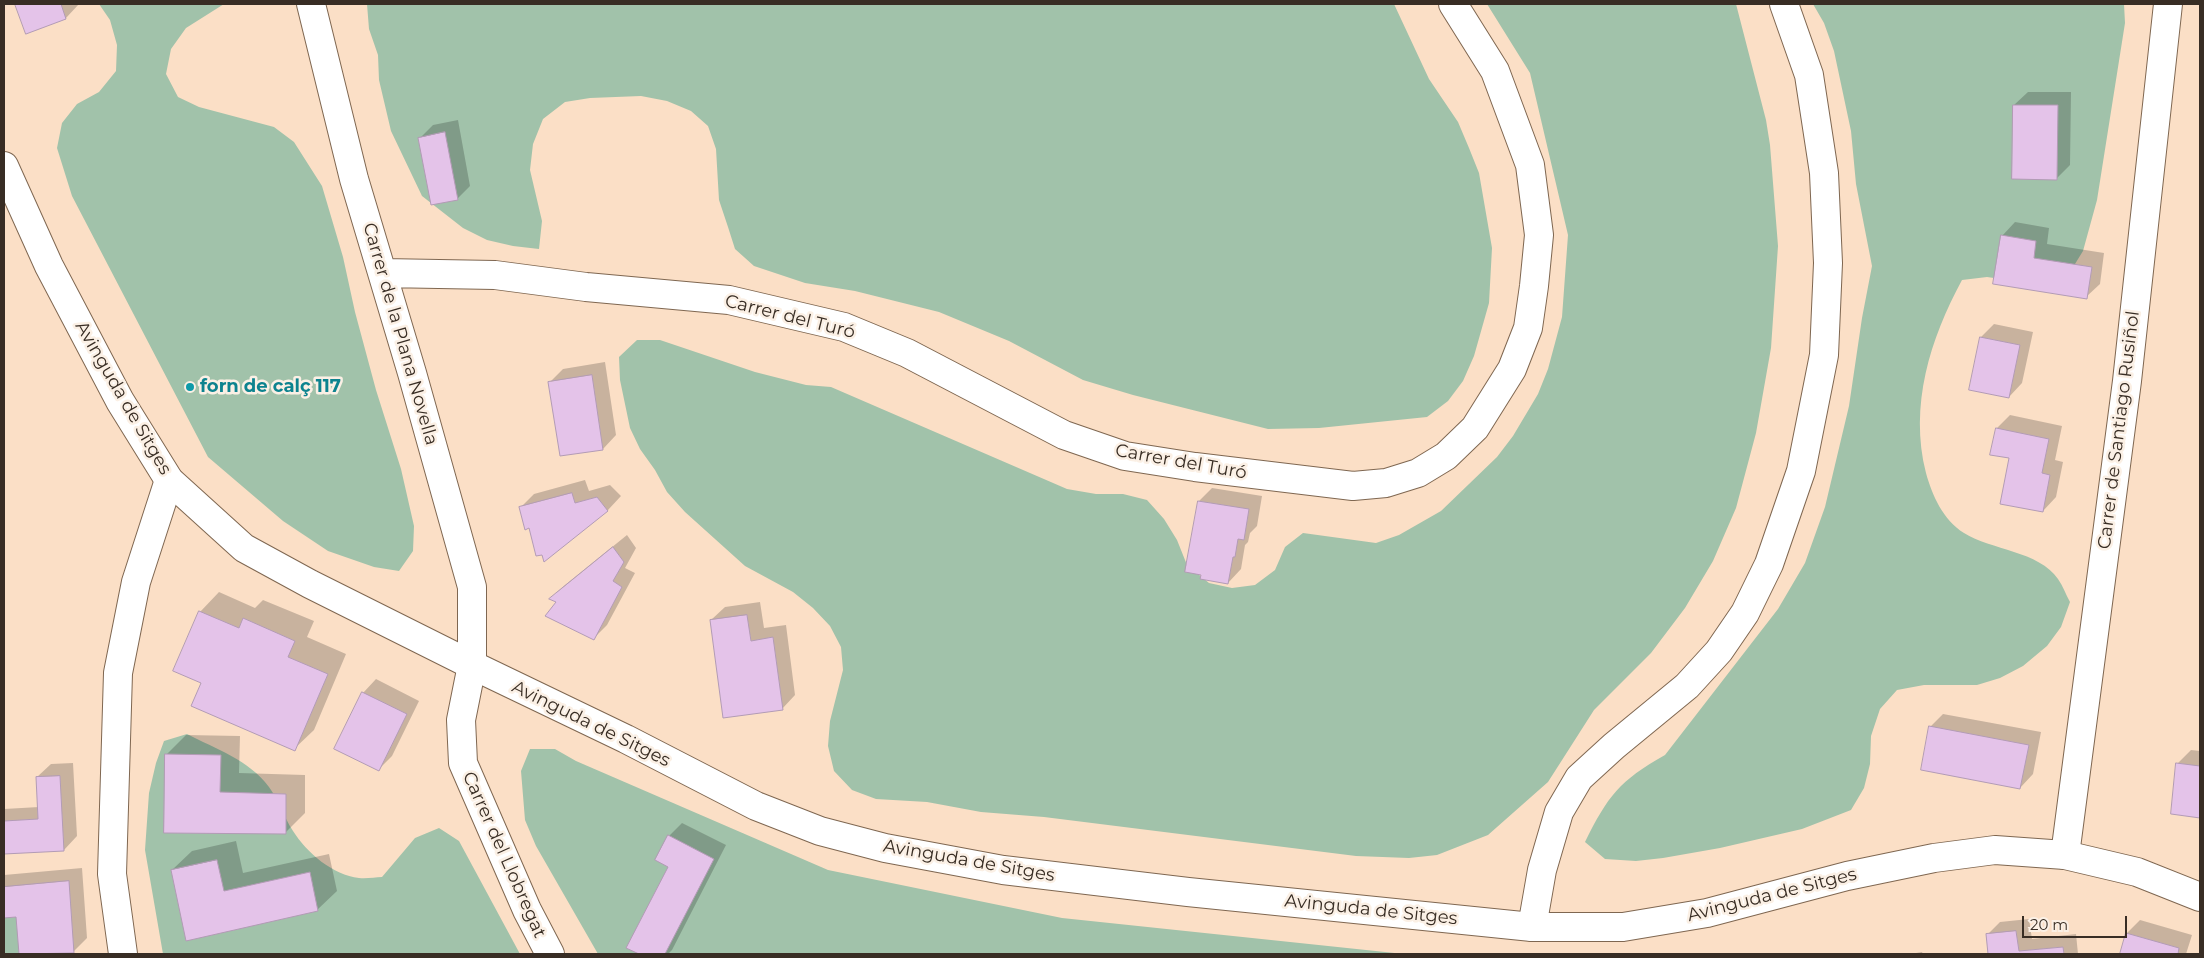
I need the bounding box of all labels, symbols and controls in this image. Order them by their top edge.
street label: Carrer de la Plana Novella [358,220,442,448]
street label: Carrer del Turó [723,290,857,344]
street label: Carrer de Santiago Rusiñol [2094,310,2144,550]
street label: Avinguda de Sitges [70,317,176,479]
place label: forn de calç 117 [200,376,341,398]
marker: forn de calç 117 [184,381,196,393]
street label: Carrer del Turó [1114,440,1248,484]
street label: Avinguda de Sitges [508,676,674,772]
street label: Carrer del Llobregat [458,768,550,942]
street label: Avinguda de Sitges [882,835,1056,887]
street label: Avinguda de Sitges [1685,864,1859,926]
street label: Avinguda de Sitges [1284,890,1458,930]
scale bar [2024,906,2129,938]
text: 20 m [2030,915,2068,934]

